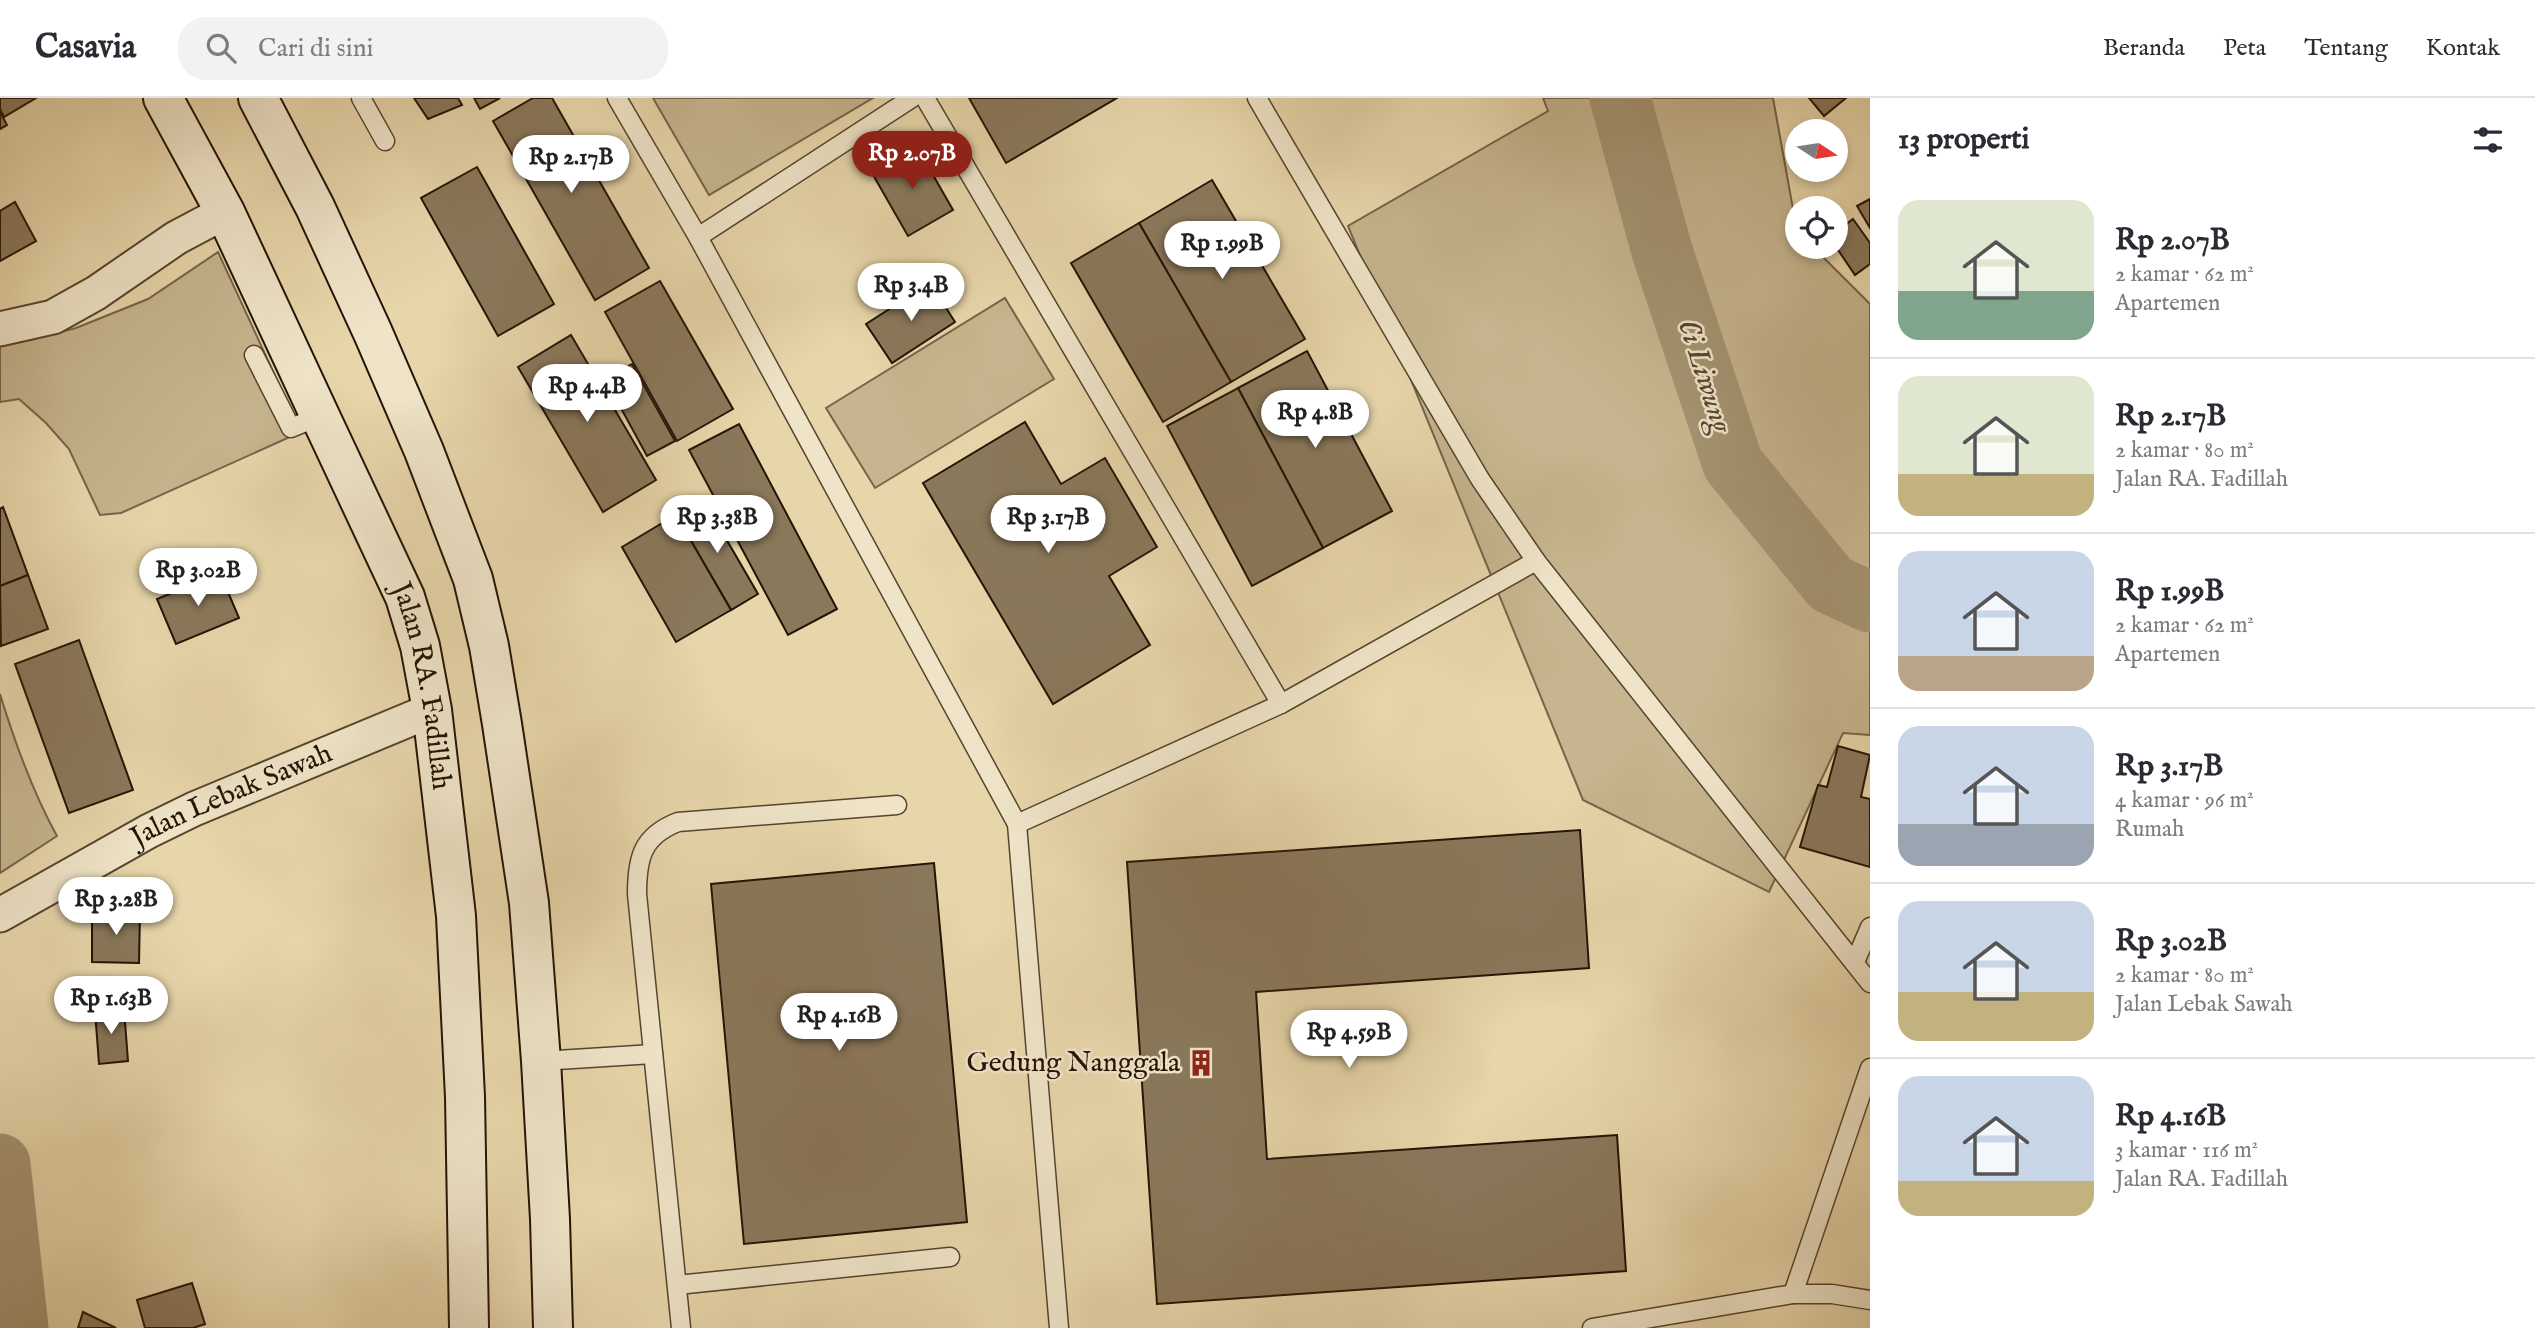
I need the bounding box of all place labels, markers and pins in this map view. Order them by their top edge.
pin: Rp 2.07B [840,132,984,191]
pin: Rp 2.17B [499,136,643,195]
pin: Rp 1.99B [1150,222,1294,281]
pin: Rp 3.4B [846,264,976,323]
pin: Rp 4.4B [522,364,652,424]
pin: Rp 4.8B [1250,390,1380,450]
pin: Rp 3.38B [645,496,789,555]
pin: Rp 3.17B [976,496,1120,555]
pin: Rp 3.02B [126,548,270,608]
pin: Rp 3.28B [44,878,188,937]
pin: Rp 1.63B [39,976,183,1036]
pin: Rp 4.16B [767,993,911,1053]
pin: Rp 4.59B [1277,1010,1421,1070]
place label: Gedung Nanggala [967,1046,1181,1081]
building icon: Gedung Nanggala [1186,1048,1216,1078]

